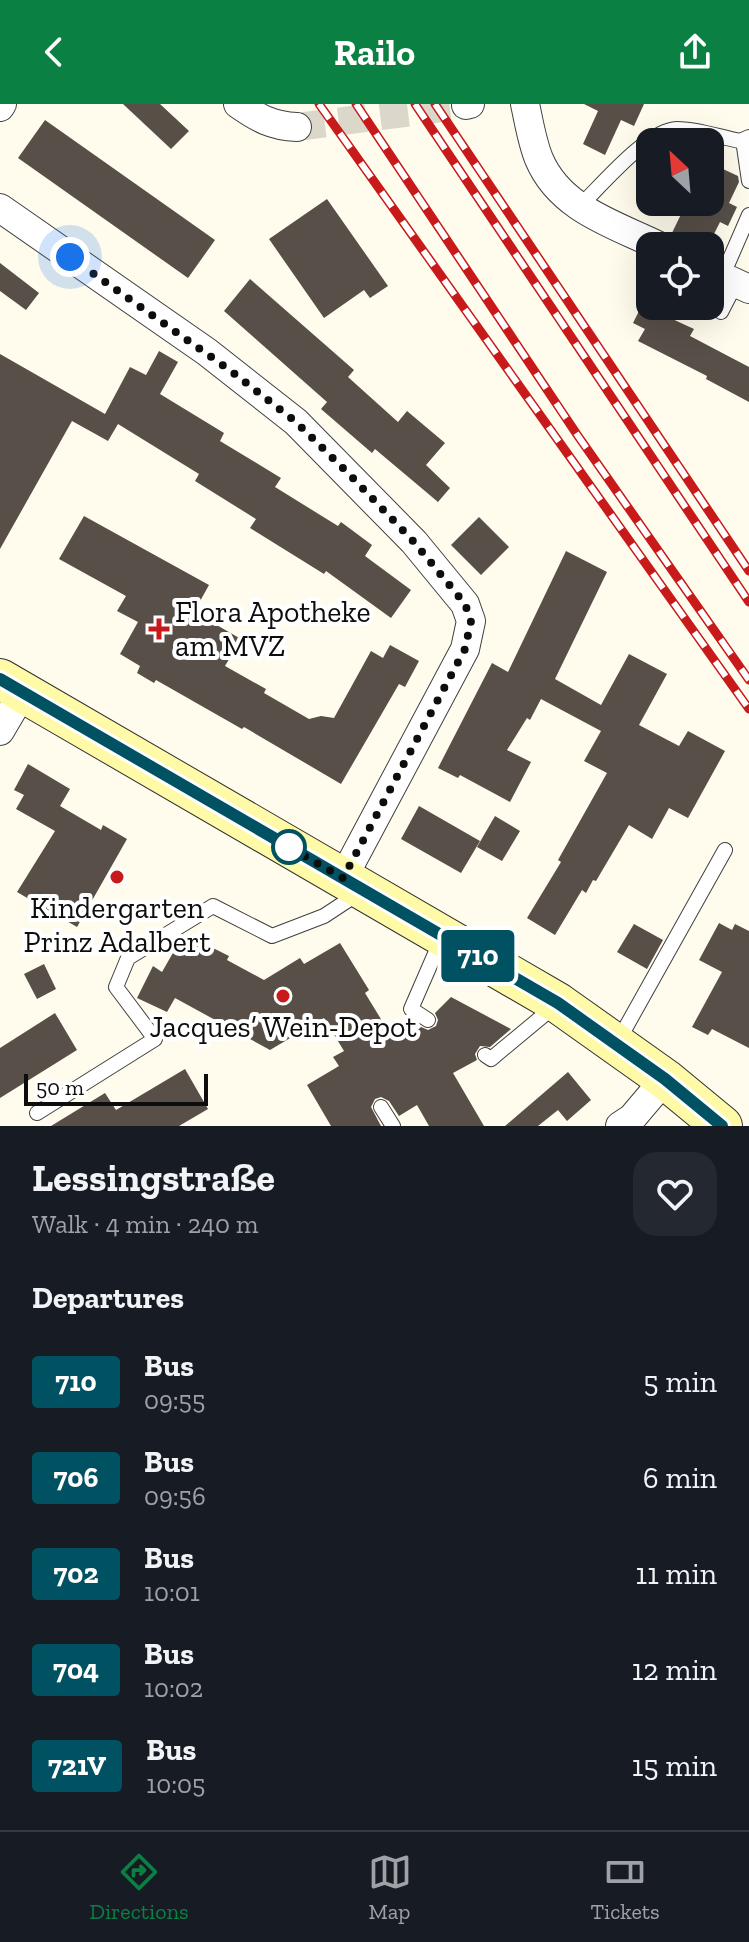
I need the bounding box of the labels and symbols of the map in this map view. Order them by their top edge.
north arrow [636,128,724,216]
your location [50,237,90,277]
place label: Flora Apotheke am MVZ [175,594,371,664]
marker: Flora Apotheke am MVZ [150,620,168,638]
unlabelled marker [272,830,306,864]
marker: Kindergarten Prinz Adalbert [108,868,126,886]
place label: Kindergarten Prinz Adalbert [23,890,211,960]
line badge: 710 [432,930,524,982]
marker: Jacques’ Wein-Depot [274,987,292,1005]
place label: Jacques’ Wein-Depot [149,1009,417,1045]
scale bar [24,1070,208,1106]

